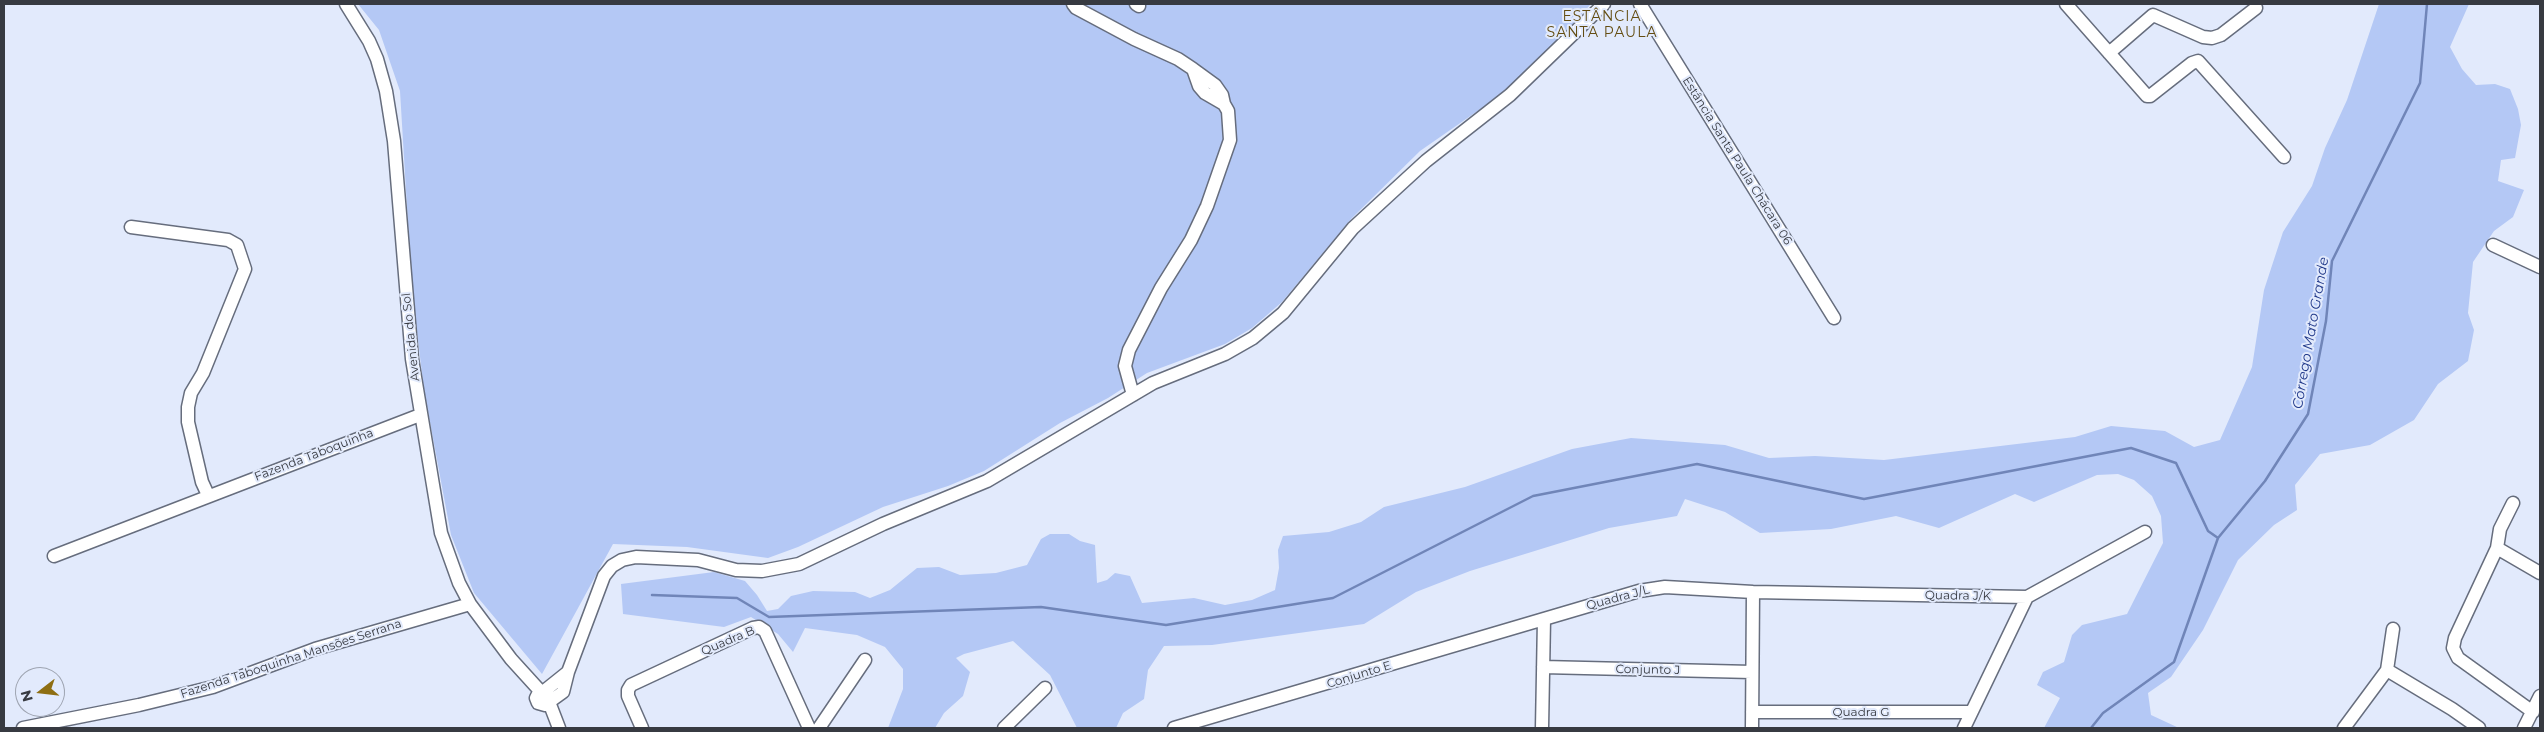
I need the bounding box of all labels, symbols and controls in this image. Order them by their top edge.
district label: ESTÂNCIA SANTA PAULA [1545,9,1659,41]
street label: Estância Santa Paula Chácara 06 [1679,74,1795,248]
water label: Córrego Mato Grande [2289,256,2333,410]
street label: Avenida do Sol [399,292,423,382]
street label: Fazenda Taboquinha [253,426,375,484]
street label: Quadra J/L [1585,583,1651,613]
street label: Quadra J/K [1925,588,1991,604]
street label: Fazenda Taboquinha Mansões Serrana [179,616,403,702]
street label: Quadra B [699,623,757,659]
street label: Conjunto E [1325,658,1393,692]
street label: Conjunto J [1616,662,1680,678]
north arrow [15,667,65,717]
text: N [16,688,37,704]
street label: Quadra G [1832,705,1890,719]

